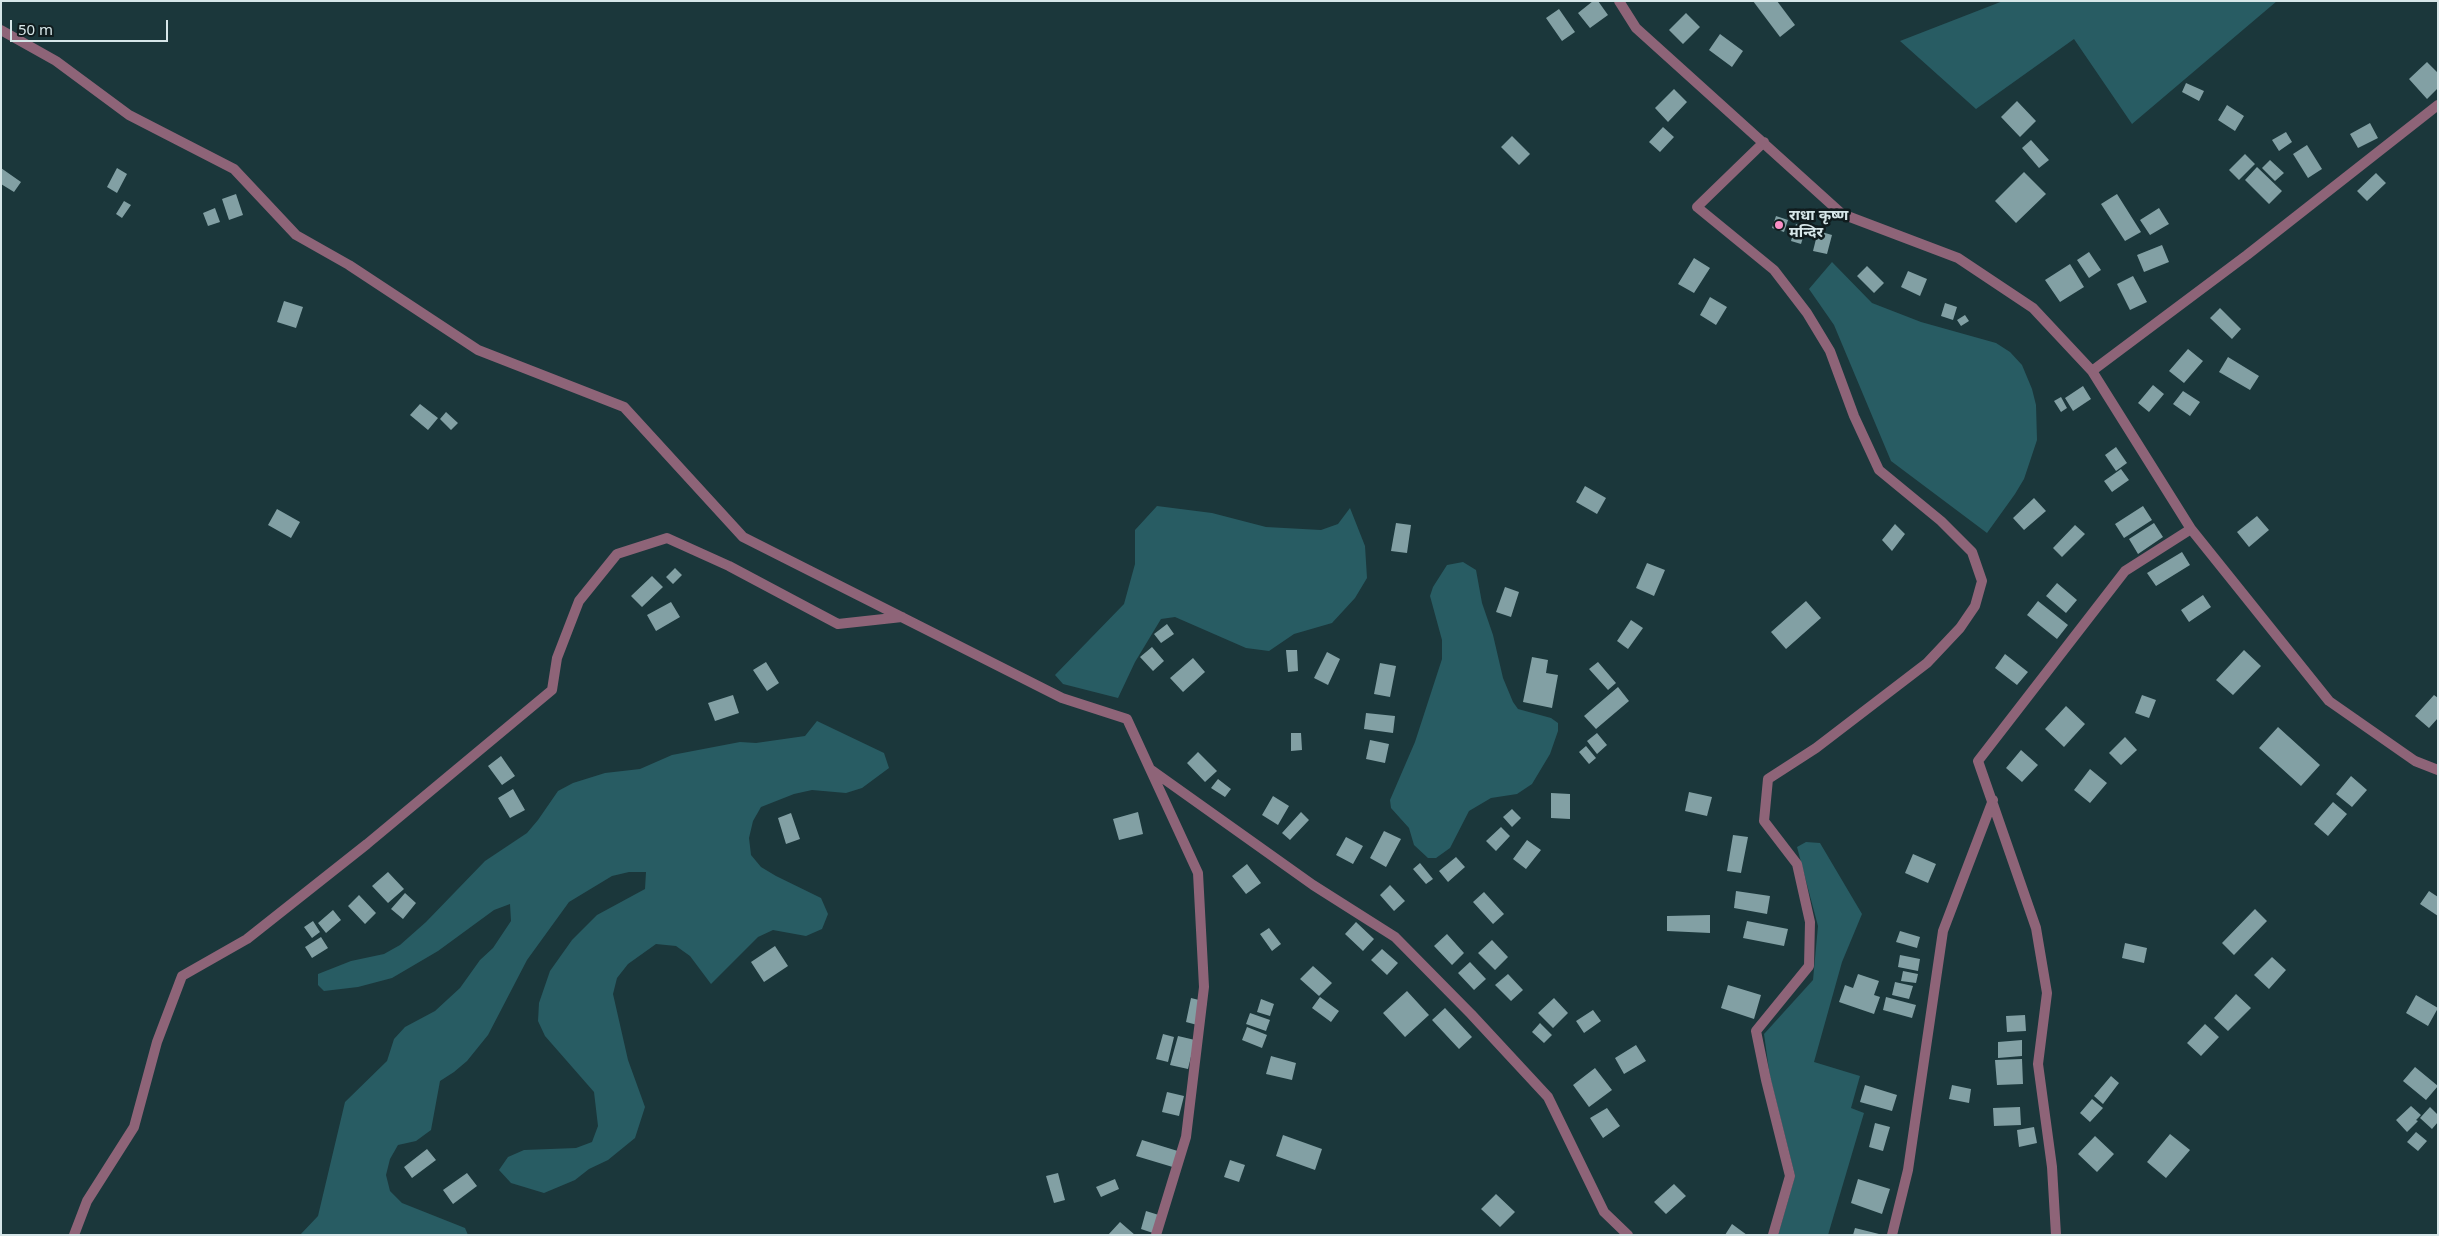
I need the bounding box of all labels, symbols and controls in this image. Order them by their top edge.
scale bar [12,10,170,42]
text: 50 m [18,19,53,39]
place label: राधा कृष्ण मन्दिर [1789,207,1848,242]
marker: राधा कृष्ण मन्दिर [1773,219,1785,231]

